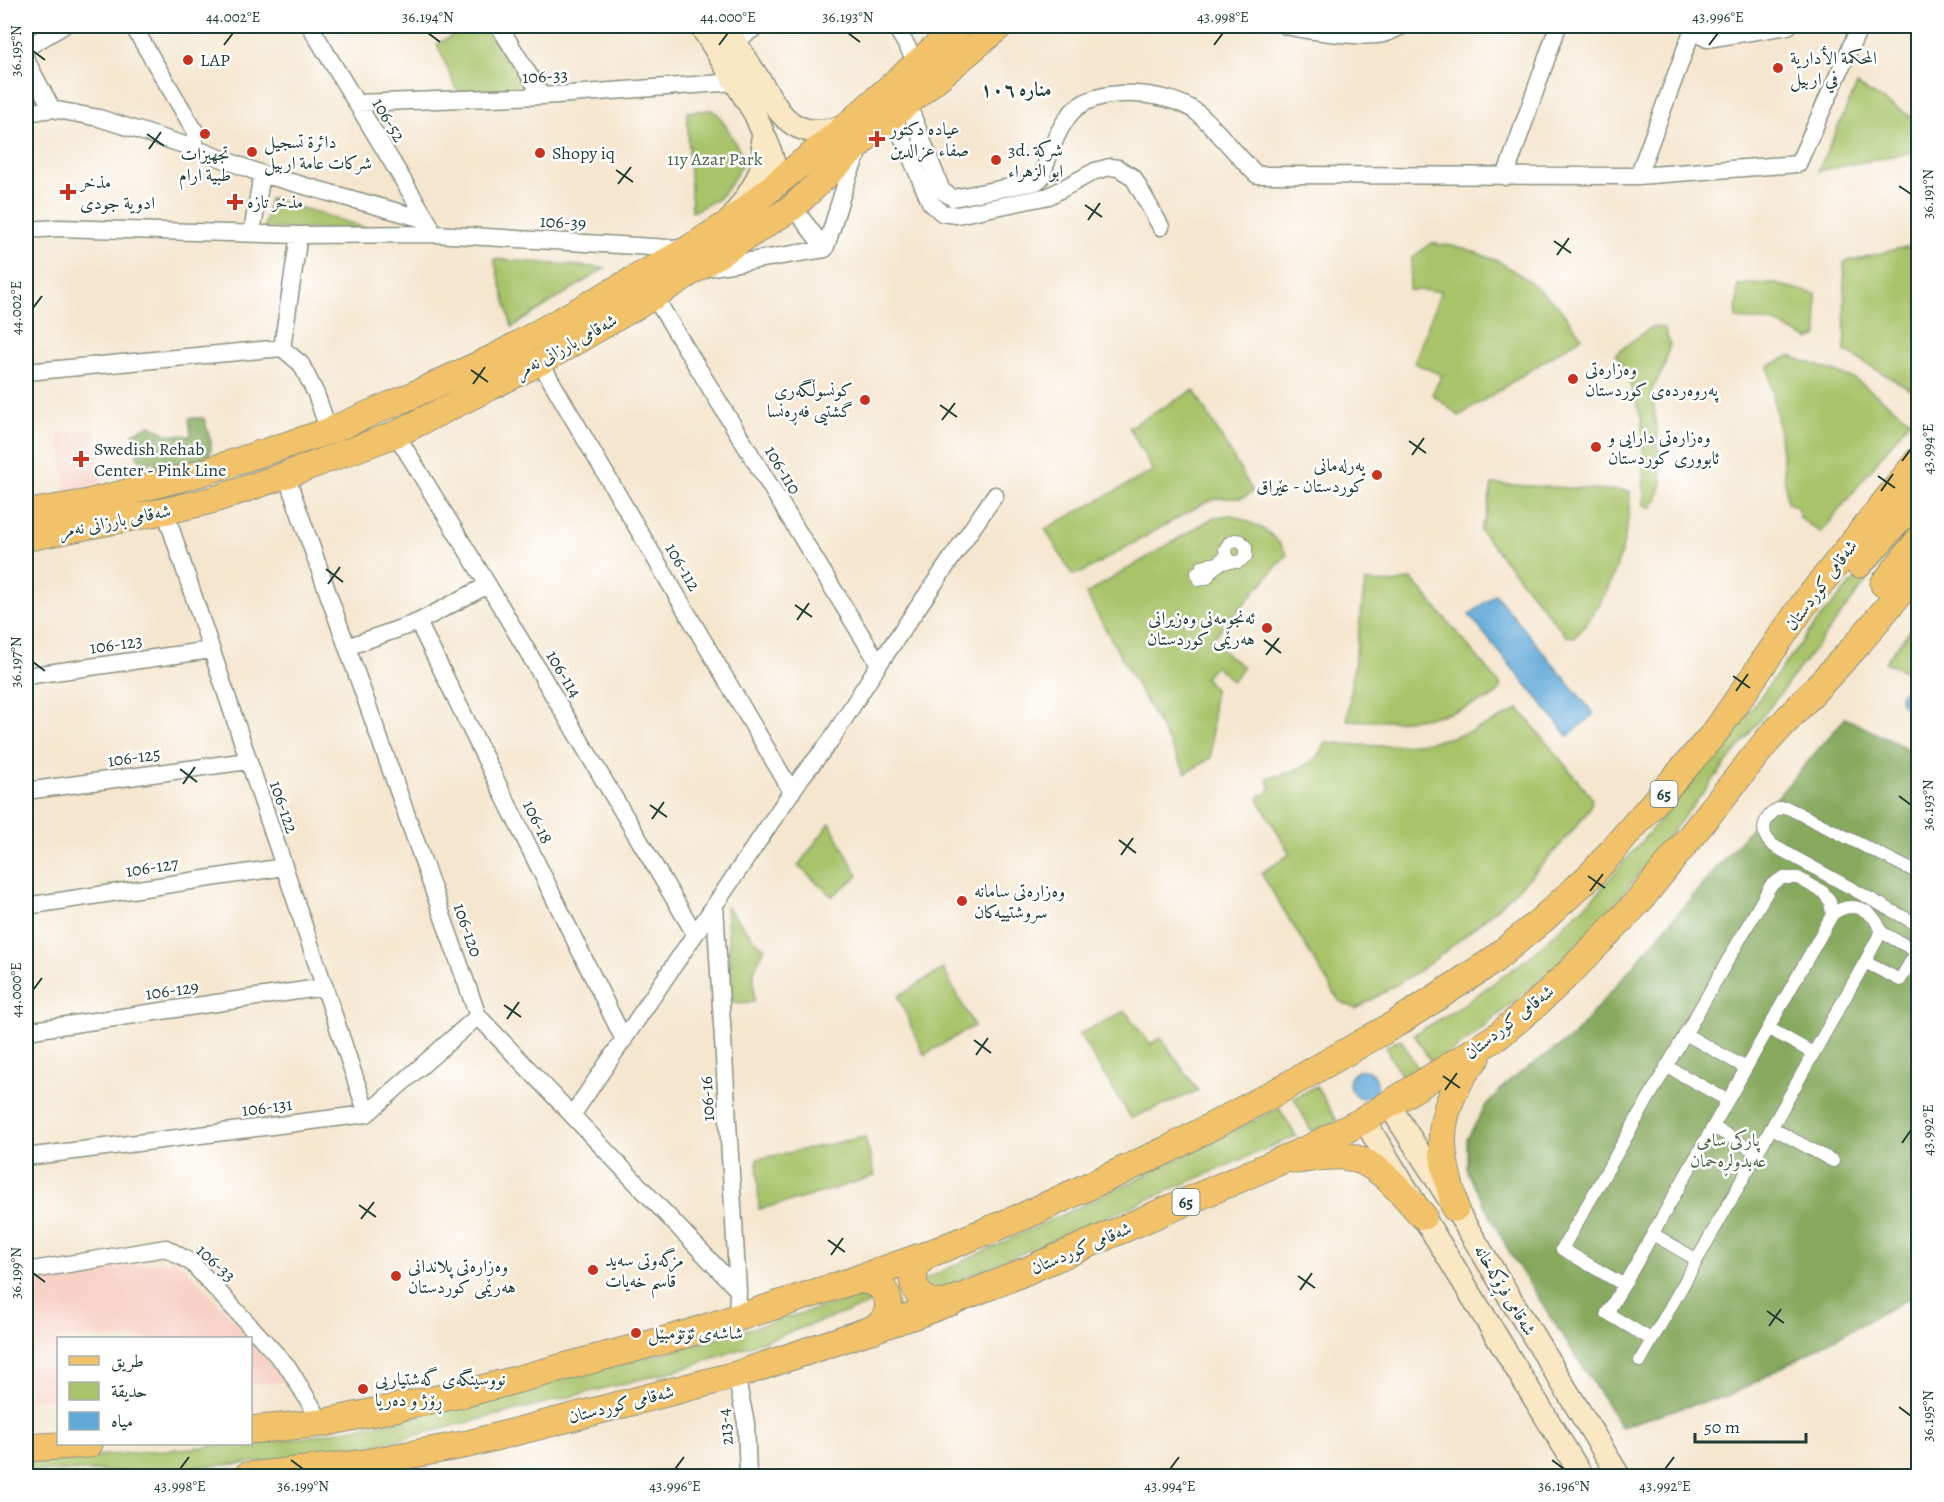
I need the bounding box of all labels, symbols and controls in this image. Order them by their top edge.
text: 44.002°E [206,7,260,27]
text: 36.194°N [402,7,454,27]
text: 44.000°E [700,7,756,27]
text: 36.193°N [822,7,874,27]
text: 43.998°E [1197,7,1249,27]
text: 43.996°E [1692,7,1744,27]
text: 36.195°N [6,25,26,77]
place label: المحكمة الٲدارية في اربيل [1790,45,1877,94]
place label: LAP [200,48,230,72]
marker: LAP [181,53,195,67]
marker: المحكمة الٲدارية في اربيل [1771,61,1785,75]
street label: 106-33 [521,63,569,89]
district label: منارە ١٠٦ [980,76,1052,103]
street label: 106-52 [367,94,412,147]
place label: عياده دكتور صفاء عزالدين [888,117,969,163]
marker: تجهيزات طبية ارام [198,127,212,141]
place label: دائرة تسجيل شركات عامة اربيل [264,130,372,176]
marker: عياده دكتور صفاء عزالدين [868,130,886,148]
place label: 3d. شركة ابو الزهراء [1008,138,1063,183]
place label: Shopy iq [552,141,615,165]
place label: تجهيزات طبية ارام [179,142,231,191]
marker: دائرة تسجيل شركات عامة اربيل [245,145,259,159]
marker: Shopy iq [533,146,547,160]
park label: 11y Azar Park [667,147,763,171]
marker: 3d. شركة ابو الزهراء [989,153,1003,167]
text: 36.191°N [1918,169,1938,219]
place label: مذخر ادوية جودى [78,170,155,215]
marker: مذخر ادوية جودى [61,185,75,199]
place label: مذخر تازه [247,190,303,214]
marker: مذخر تازه [228,195,242,209]
street label: 106-39 [539,209,587,235]
text: 44.002°E [6,281,26,335]
street label: شەقامی بارزانی نەمر [511,308,622,385]
place label: وەزارەتی پەروەردەی کوردستان [1585,357,1719,403]
marker: وەزارەتی پەروەردەی کوردستان [1566,372,1580,386]
place label: کونسوڵگەری گشتیی فەڕەنسا [767,378,853,426]
marker: کونسوڵگەری گشتیی فەڕەنسا [858,393,872,407]
text: 43.994°E [1918,423,1938,475]
place label: وەزارەتی دارایی و ئابووری کوردستان [1606,425,1720,470]
place label: Swedish Rehab Center - Pink Line [94,437,226,482]
marker: وەزارەتی دارایی و ئابووری کوردستان [1589,440,1603,454]
street label: 106-110 [759,441,807,499]
marker: Swedish Rehab Center - Pink Line [72,450,90,468]
place label: پەرلەمانی کوردستان - عێراق [1256,453,1367,498]
marker: پەرلەمانی کوردستان - عێراق [1370,468,1384,482]
street label: شەقامی بارزانی نەمر [57,498,173,545]
street label: شەقامی کوردستان [1779,535,1863,635]
street label: 106-112 [660,539,707,596]
place label: ئەنجومەنی وەزیرانی هەرێمی کوردستان [1147,606,1256,651]
marker: ئەنجومەنی وەزیرانی هەرێمی کوردستان [1260,621,1274,635]
street label: 106-123 [88,628,144,660]
text: 36.197°N [6,636,26,688]
street label: 106-114 [540,646,588,702]
street label: 106-125 [106,741,162,773]
street label: 106-122 [264,777,304,837]
text: 36.193°N [1918,779,1938,831]
road number: 65 [1650,781,1678,807]
street label: 106-18 [517,796,559,848]
street label: 106-127 [124,851,181,883]
place label: وەزارەتی سامانە سروشتییەکان [974,879,1065,924]
marker: وەزارەتی سامانە سروشتییەکان [955,894,969,908]
street label: 106-120 [448,900,488,960]
text: 44.000°E [6,962,26,1018]
street label: 106-129 [144,974,200,1006]
street label: شەقامی کوردستان [1459,979,1559,1065]
street label: 106-16 [694,1076,720,1122]
street label: 106-131 [240,1092,294,1122]
text: 43.992°E [1918,1104,1938,1156]
park label: پارکی سامی عەبدولڕەحمان [1690,1128,1766,1177]
road number: 65 [1172,1189,1200,1215]
street label: شەقامی کوردستان [1027,1216,1135,1280]
street label: 106-33 [191,1239,241,1287]
street label: شەقامی فڕۆکەخانە [1465,1240,1542,1342]
text: 36.199°N [6,1247,26,1299]
place label: مزگەوتی سەید قاسم خەیات [605,1247,684,1299]
place label: وەزارەتی پلاندانی هەرێمی کوردستان [408,1254,516,1299]
marker: مزگەوتی سەید قاسم خەیات [586,1263,600,1277]
marker: وەزارەتی پلاندانی هەرێمی کوردستان [389,1269,403,1283]
place label: شاشەی ئۆتۆمبێل [648,1321,743,1346]
marker: شاشەی ئۆتۆمبێل [629,1326,643,1340]
legend [57,1337,252,1445]
text: طريق [111,1349,144,1373]
place label: نووسینگەی گەشتیاریی ڕۆژ و دەریا [375,1366,506,1415]
text: حديقة [111,1379,147,1403]
street label: شەقامی کوردستان [566,1379,676,1429]
marker: نووسینگەی گەشتیاریی ڕۆژ و دەریا [356,1382,370,1396]
text: 36.195°N [1918,1390,1938,1442]
scale bar [1695,1406,1806,1444]
street label: 213-4 [711,1407,739,1447]
text: مياه [111,1409,133,1433]
text: 50 m [1704,1415,1740,1439]
text: 43.998°E [154,1476,206,1496]
text: 36.199°N [277,1476,329,1496]
text: 43.996°E [649,1476,701,1496]
text: 43.994°E [1144,1476,1196,1496]
text: 36.196°N [1538,1476,1590,1496]
text: 43.992°E [1639,1476,1691,1496]

